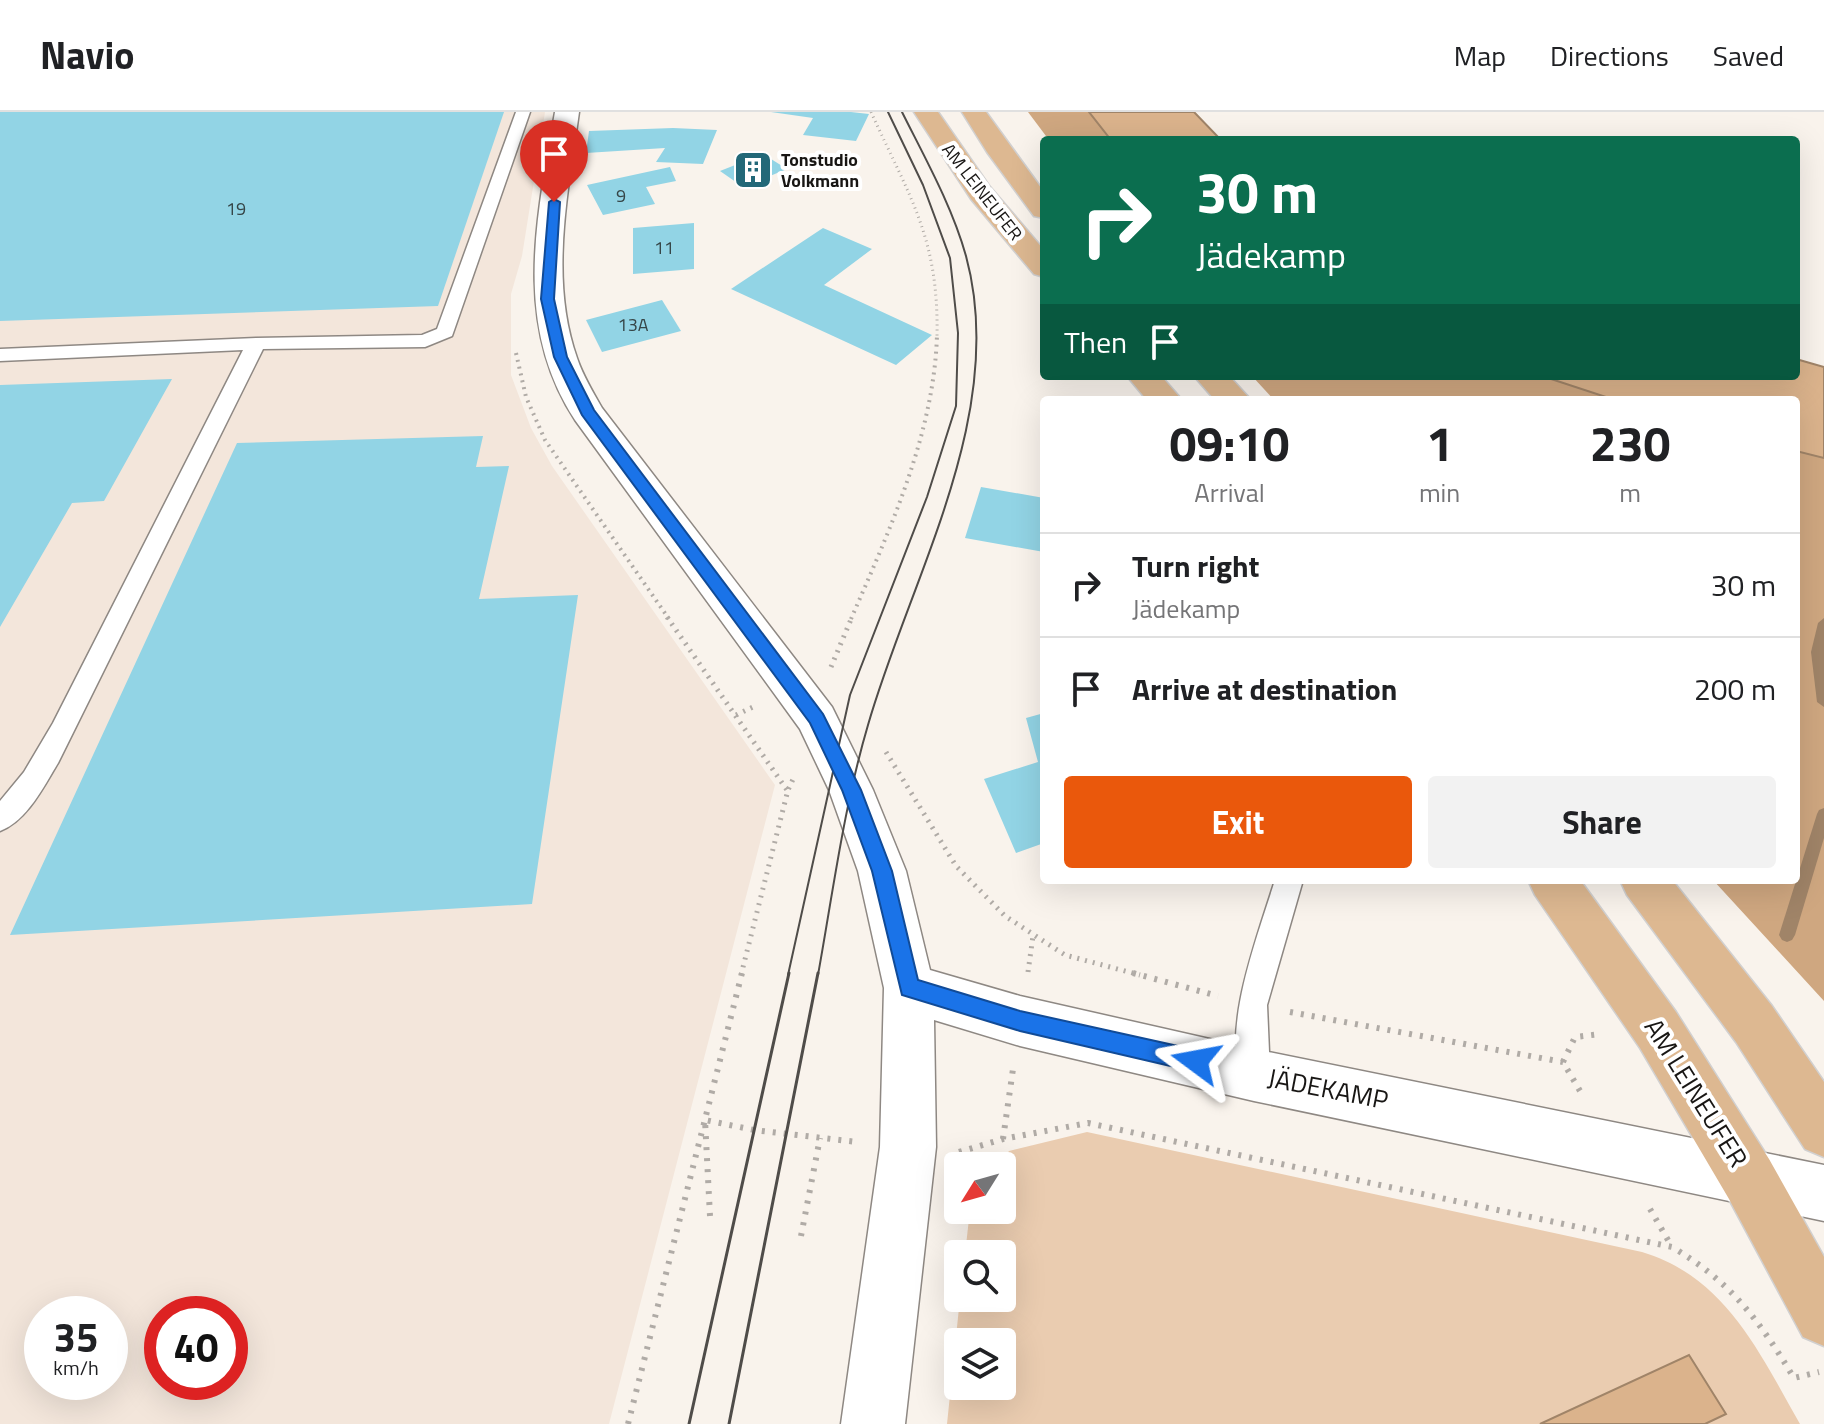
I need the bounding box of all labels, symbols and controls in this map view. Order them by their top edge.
text: Navio [40,26,134,84]
text: Map [1454,34,1506,77]
text: Directions [1550,34,1669,77]
text: Saved [1713,34,1784,77]
pin [520,120,588,202]
icon: arrive [532,132,576,176]
street label: AM LEINEUFER [936,137,1029,246]
place label: Tonstudio Volkmann [781,146,859,194]
building icon: Tonstudio Volkmann [732,149,774,191]
text: 30 m [1196,150,1318,235]
icon: right [1064,168,1168,272]
house number: 9 [616,182,626,209]
house number: 19 [226,195,246,222]
text: Jädekamp [1196,227,1346,282]
house number: 11 [654,234,674,261]
house number: 13A [618,311,649,338]
text: Then [1064,319,1127,365]
icon: arrive [1143,320,1187,364]
text: 09:10 [1170,407,1289,480]
text: 1 [1426,407,1453,480]
text: 230 [1590,407,1670,480]
text: Arrival [1194,473,1265,512]
text: min [1419,473,1460,512]
text: m [1619,473,1641,512]
text: Turn right [1132,543,1260,589]
text: 30 m [1711,562,1776,608]
icon: right [1064,563,1108,607]
text: Jädekamp [1132,589,1240,628]
text: Arrive at destination [1132,666,1397,712]
text: 200 m [1694,666,1776,712]
icon: arrive [1064,667,1108,711]
button: Exit [1064,776,1412,868]
button: Share [1428,776,1776,868]
street label: AM LEINEUFER [1635,1011,1758,1175]
position arrow [1154,1019,1238,1103]
street label: JÄDEKAMP [1265,1058,1392,1119]
north arrow [944,1152,1016,1224]
map controls [944,1152,1016,1400]
button: search [944,1240,1016,1312]
speed limit sign: 40 [144,1296,248,1400]
text: 35 [54,1307,98,1368]
button: layers [944,1328,1016,1400]
text: km/h [53,1352,99,1383]

